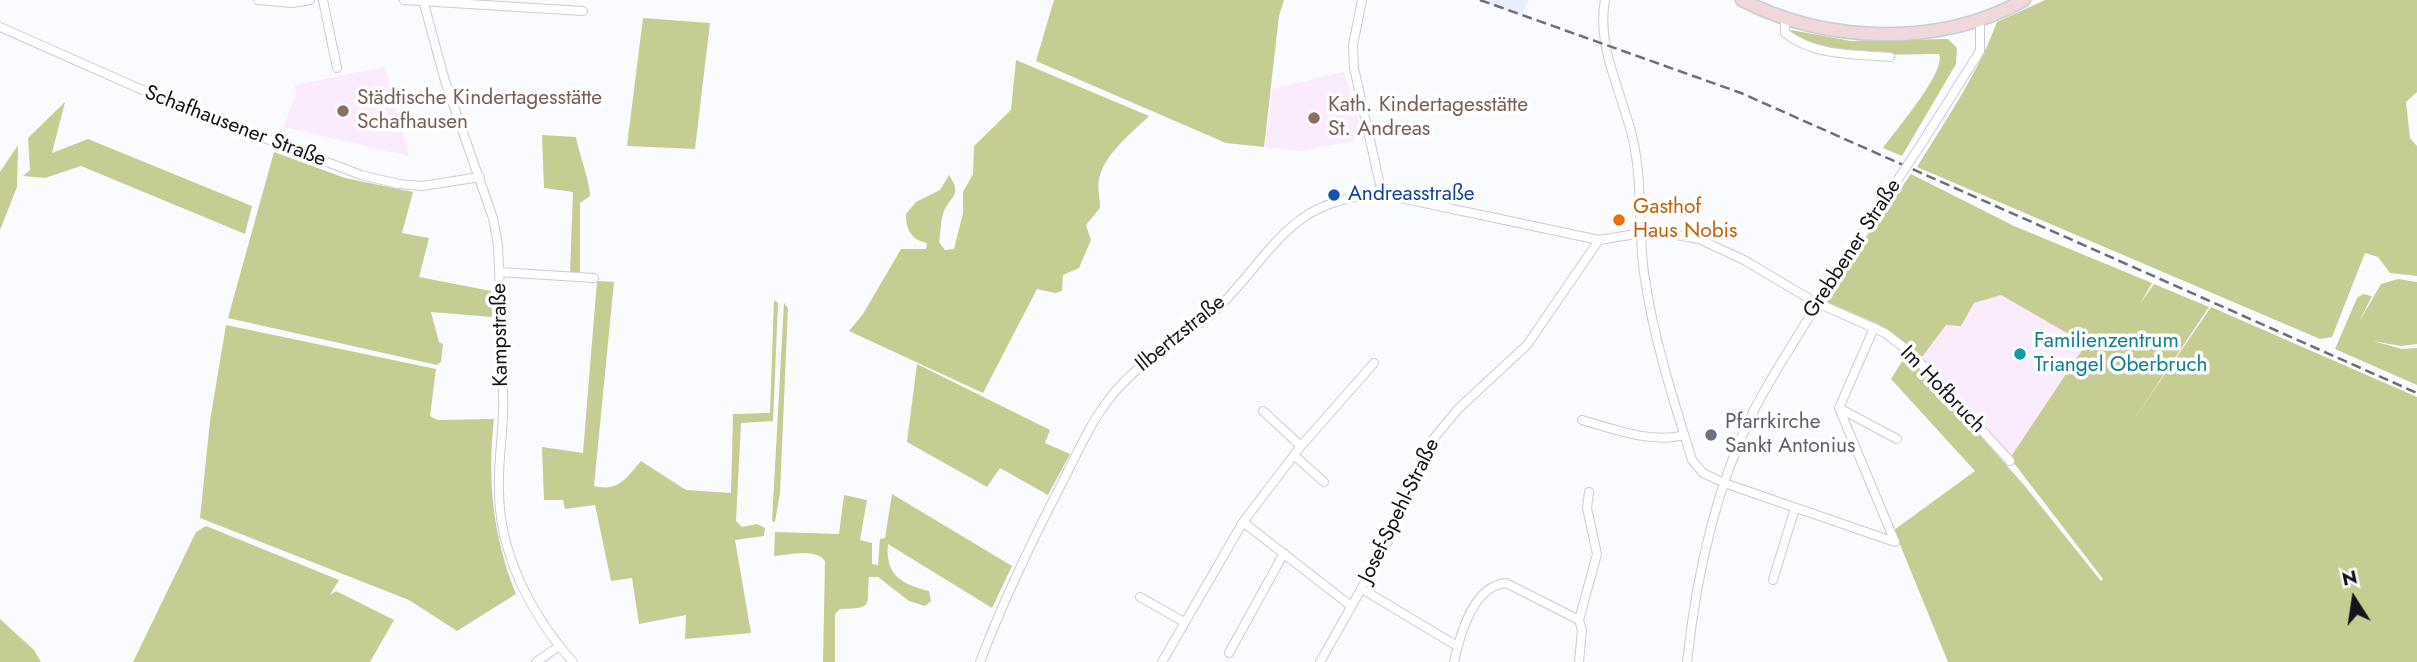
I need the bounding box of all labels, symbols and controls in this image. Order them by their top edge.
street label: Schafhausener Straße [141,81,329,173]
place label: Städtische Kindertagesstätte Schafhausen [357,86,602,136]
place label: Kath. Kindertagesstätte St. Andreas [1328,93,1528,143]
marker: Städtische Kindertagesstätte Schafhausen [335,103,351,119]
marker: Kath. Kindertagesstätte St. Andreas [1306,110,1322,126]
street label: Grebbener Straße [1799,175,1907,323]
place label: Andreasstraße [1348,182,1475,208]
marker: Andreasstraße [1326,187,1342,203]
place label: Gasthof Haus Nobis [1633,195,1738,245]
marker: Gasthof Haus Nobis [1611,212,1627,228]
street label: Kampstraße [487,283,515,387]
street label: Ilbertzstraße [1131,290,1231,378]
place label: Familienzentrum Triangel Oberbruch [2034,329,2208,379]
street label: Im Hofbruch [1894,341,1990,439]
marker: Familienzentrum Triangel Oberbruch [2012,346,2028,362]
place label: Pfarrkirche Sankt Antonius [1725,410,1856,460]
marker: Pfarrkirche Sankt Antonius [1703,427,1719,443]
street label: Josef-Spehl-Straße [1354,435,1446,587]
text: N [2339,563,2360,593]
north arrow [2319,564,2389,634]

